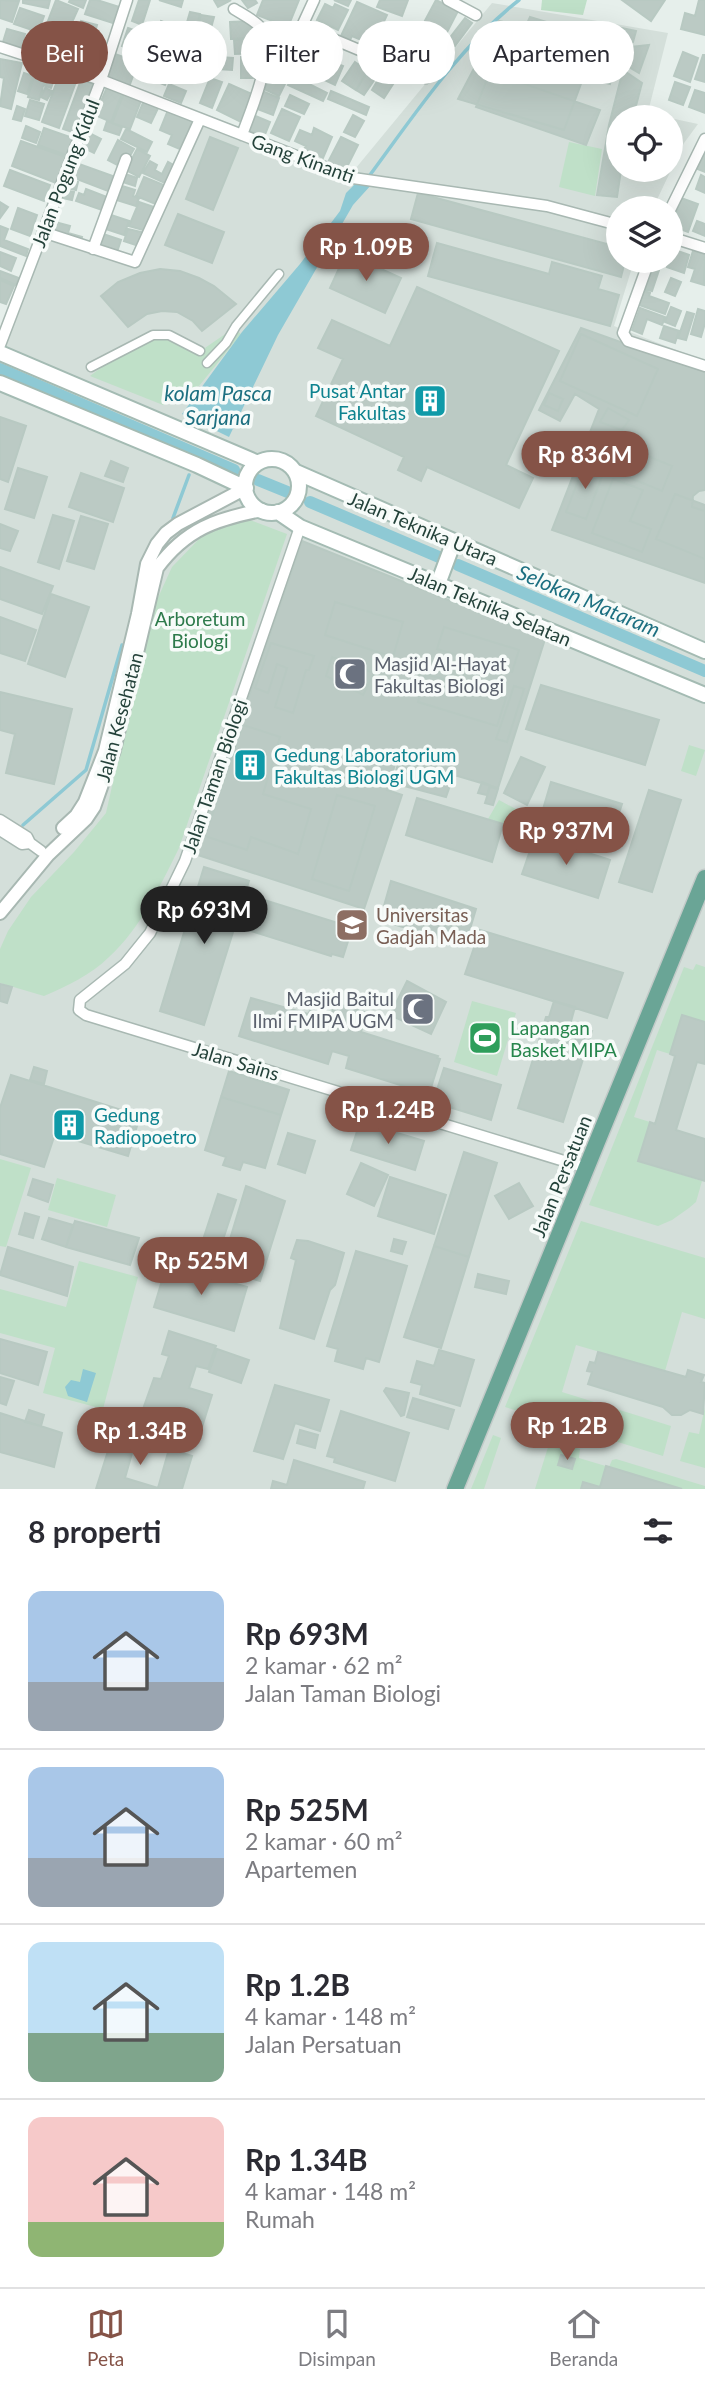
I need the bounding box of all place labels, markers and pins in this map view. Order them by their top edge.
pin: Rp 1.09B [294,224,438,283]
place label: Pusat Antar Fakultas [309,379,406,424]
building icon: Pusat Antar Fakultas [411,382,449,420]
pin: Rp 836M [520,432,650,491]
place label: Masjid Al-Hayat Fakultas Biologi [374,652,507,697]
mosque icon: Masjid Al-Hayat Fakultas Biologi [331,655,369,693]
place label: Gedung Laboratorium Fakultas Biologi UGM [274,743,456,788]
building icon: Gedung Laboratorium Fakultas Biologi UGM [231,746,269,784]
pin: Rp 937M [501,808,631,867]
pin: Rp 693M [139,886,269,946]
place label: Universitas Gadjah Mada [376,903,486,948]
school or university icon: Universitas Gadjah Mada [333,906,371,944]
place label: Masjid Baitul Ilmi FMIPA UGM [253,987,394,1032]
mosque icon: Masjid Baitul Ilmi FMIPA UGM [399,990,437,1028]
place label: Lapangan Basket MIPA [510,1016,617,1061]
sports icon: Lapangan Basket MIPA [466,1019,504,1057]
pin: Rp 1.24B [316,1086,460,1146]
place label: Gedung Radiopoetro [94,1103,197,1148]
building icon: Gedung Radiopoetro [50,1106,88,1144]
pin: Rp 525M [136,1238,266,1297]
pin: Rp 1.2B [502,1402,632,1462]
pin: Rp 1.34B [68,1408,212,1467]

